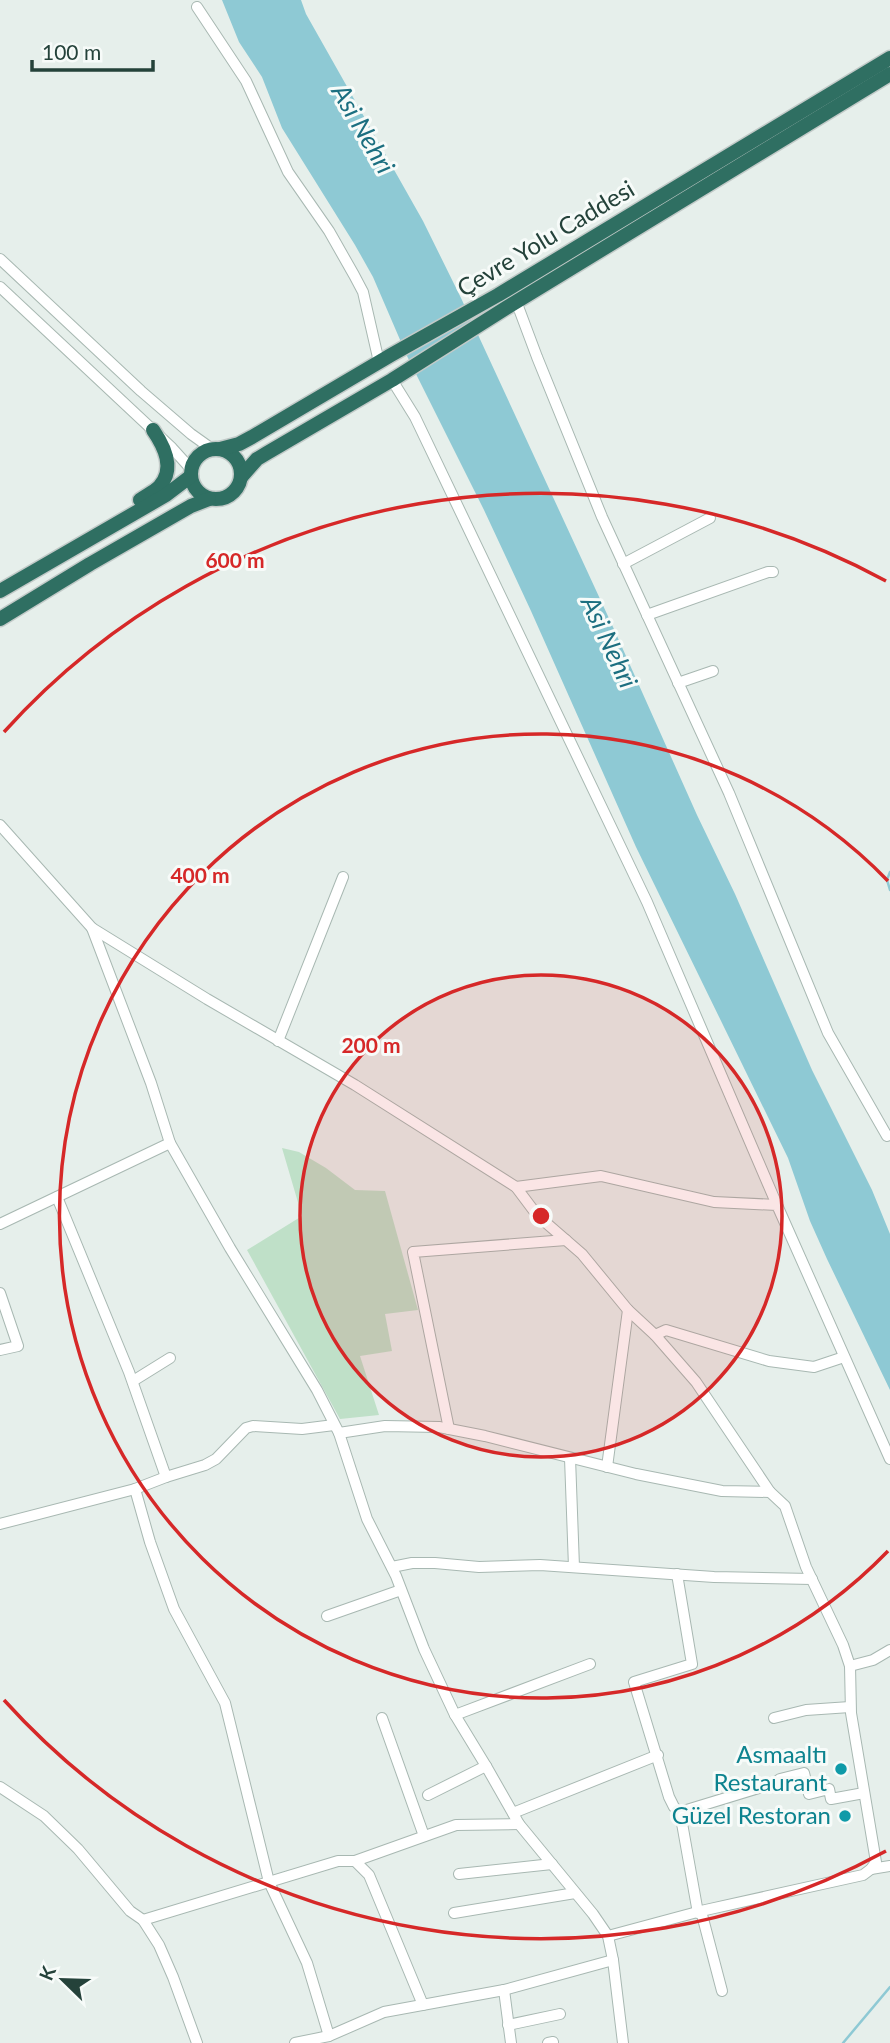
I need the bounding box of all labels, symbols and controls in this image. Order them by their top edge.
scale bar [32,28,152,72]
text: 100 m [42,39,101,64]
water label: Asi Nehri [325,77,402,179]
street label: Çevre Yolu Caddesi [451,173,639,302]
text: 600 m [205,547,265,572]
water label: Asi Nehri [574,589,645,693]
text: 400 m [170,862,230,887]
text: 200 m [341,1032,401,1057]
centre of rings [529,1204,553,1228]
place label: Asmaaltı Restaurant [713,1739,827,1796]
marker: Asmaaltı Restaurant [833,1761,849,1777]
place label: Güzel Restoran [672,1800,831,1829]
marker: Güzel Restoran [837,1808,853,1824]
north arrow [28,1945,98,2015]
text: K [34,1962,60,1984]

